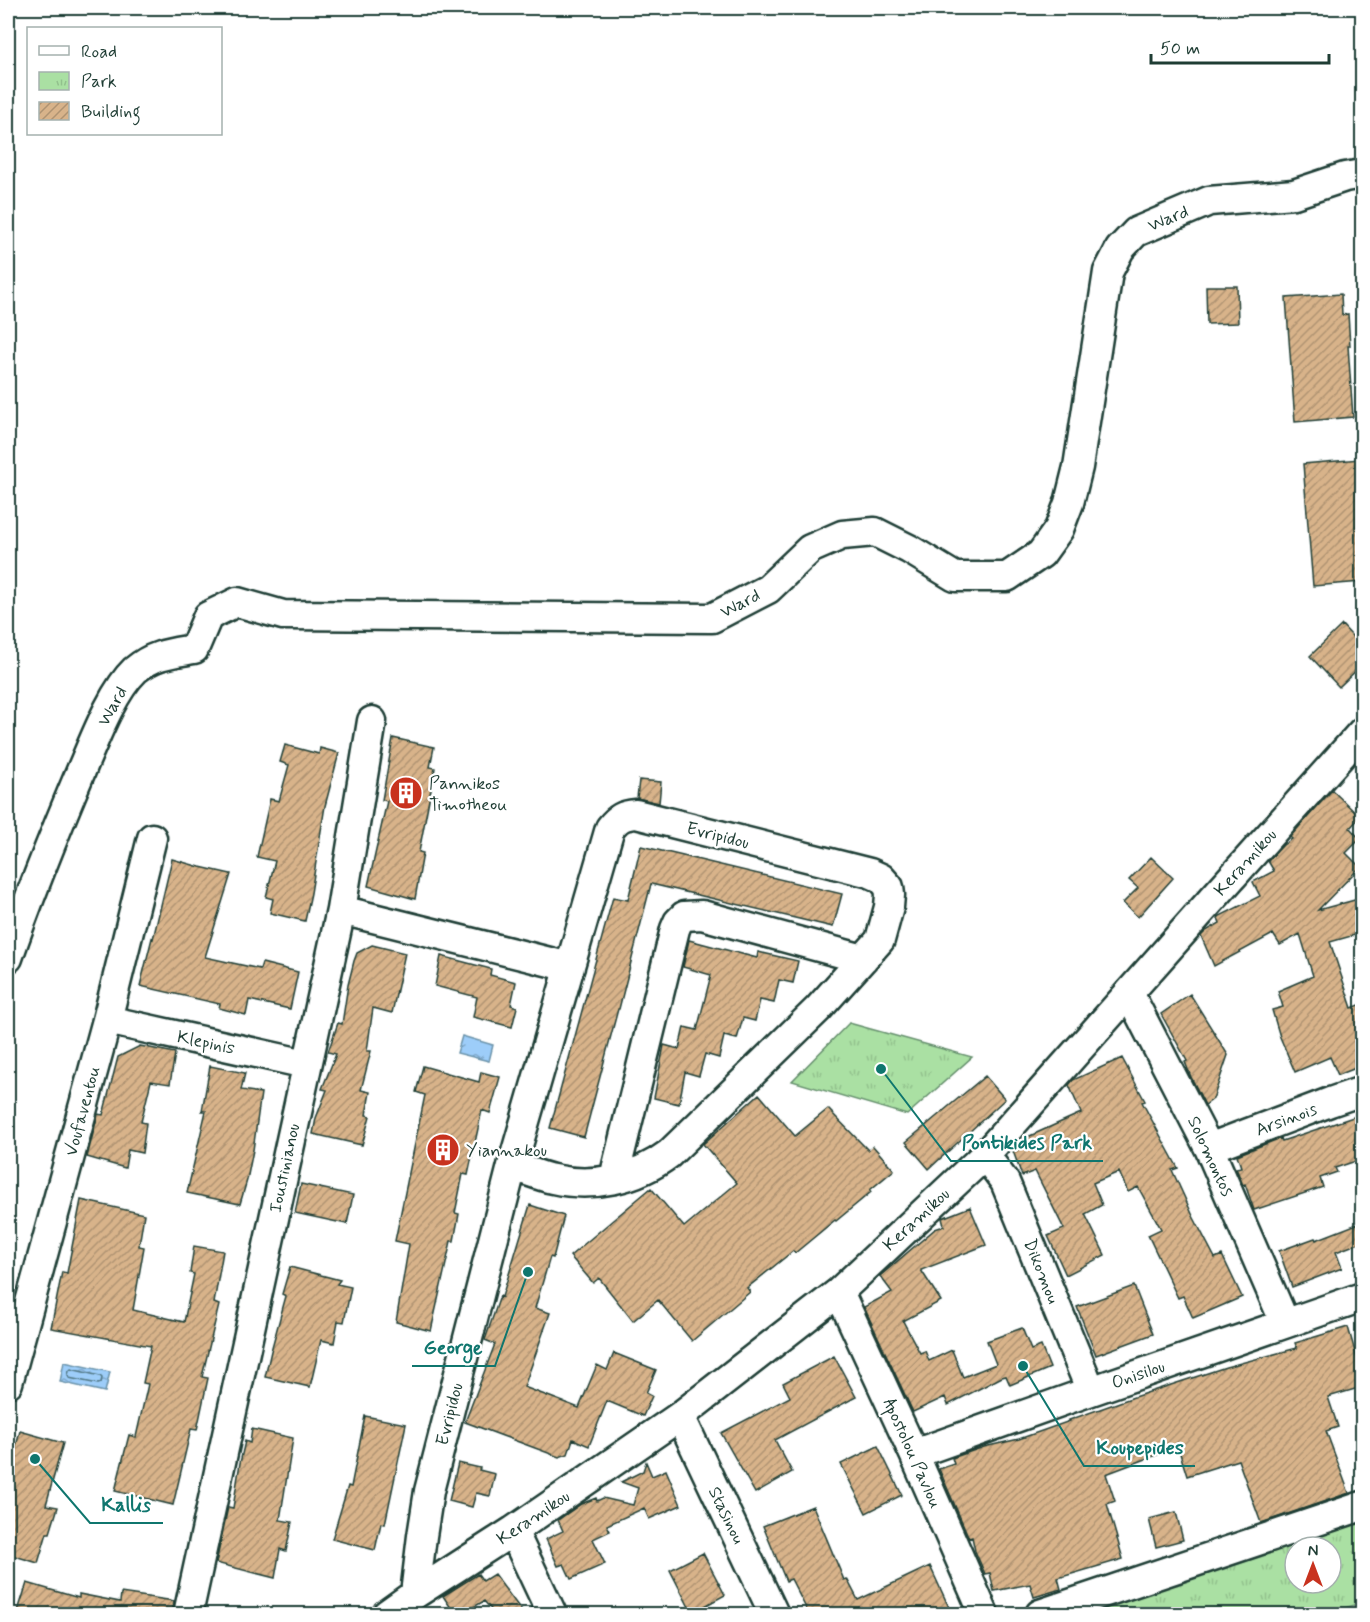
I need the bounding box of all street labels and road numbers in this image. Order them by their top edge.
street label: Ward [1144,200,1192,238]
street label: Ward [716,584,765,624]
street label: Ward [92,682,134,731]
street label: Evripidou [684,817,752,855]
street label: Keramikou [1209,824,1283,902]
street label: Klepinis [175,1025,237,1061]
street label: Voufaventou [59,1064,107,1159]
street label: Arsinois [1252,1097,1321,1143]
street label: Solomontos [1181,1112,1239,1200]
street label: Ioustinianou [264,1121,306,1215]
street label: Keramikou [878,1182,955,1257]
street label: Dikomou [1017,1235,1065,1307]
street label: Onisilou [1108,1355,1168,1395]
street label: Evripidou [431,1380,469,1448]
street label: Apostolou Pavlou [876,1395,947,1513]
street label: Stasinou [702,1483,750,1548]
street label: Keramikou [492,1485,575,1551]

